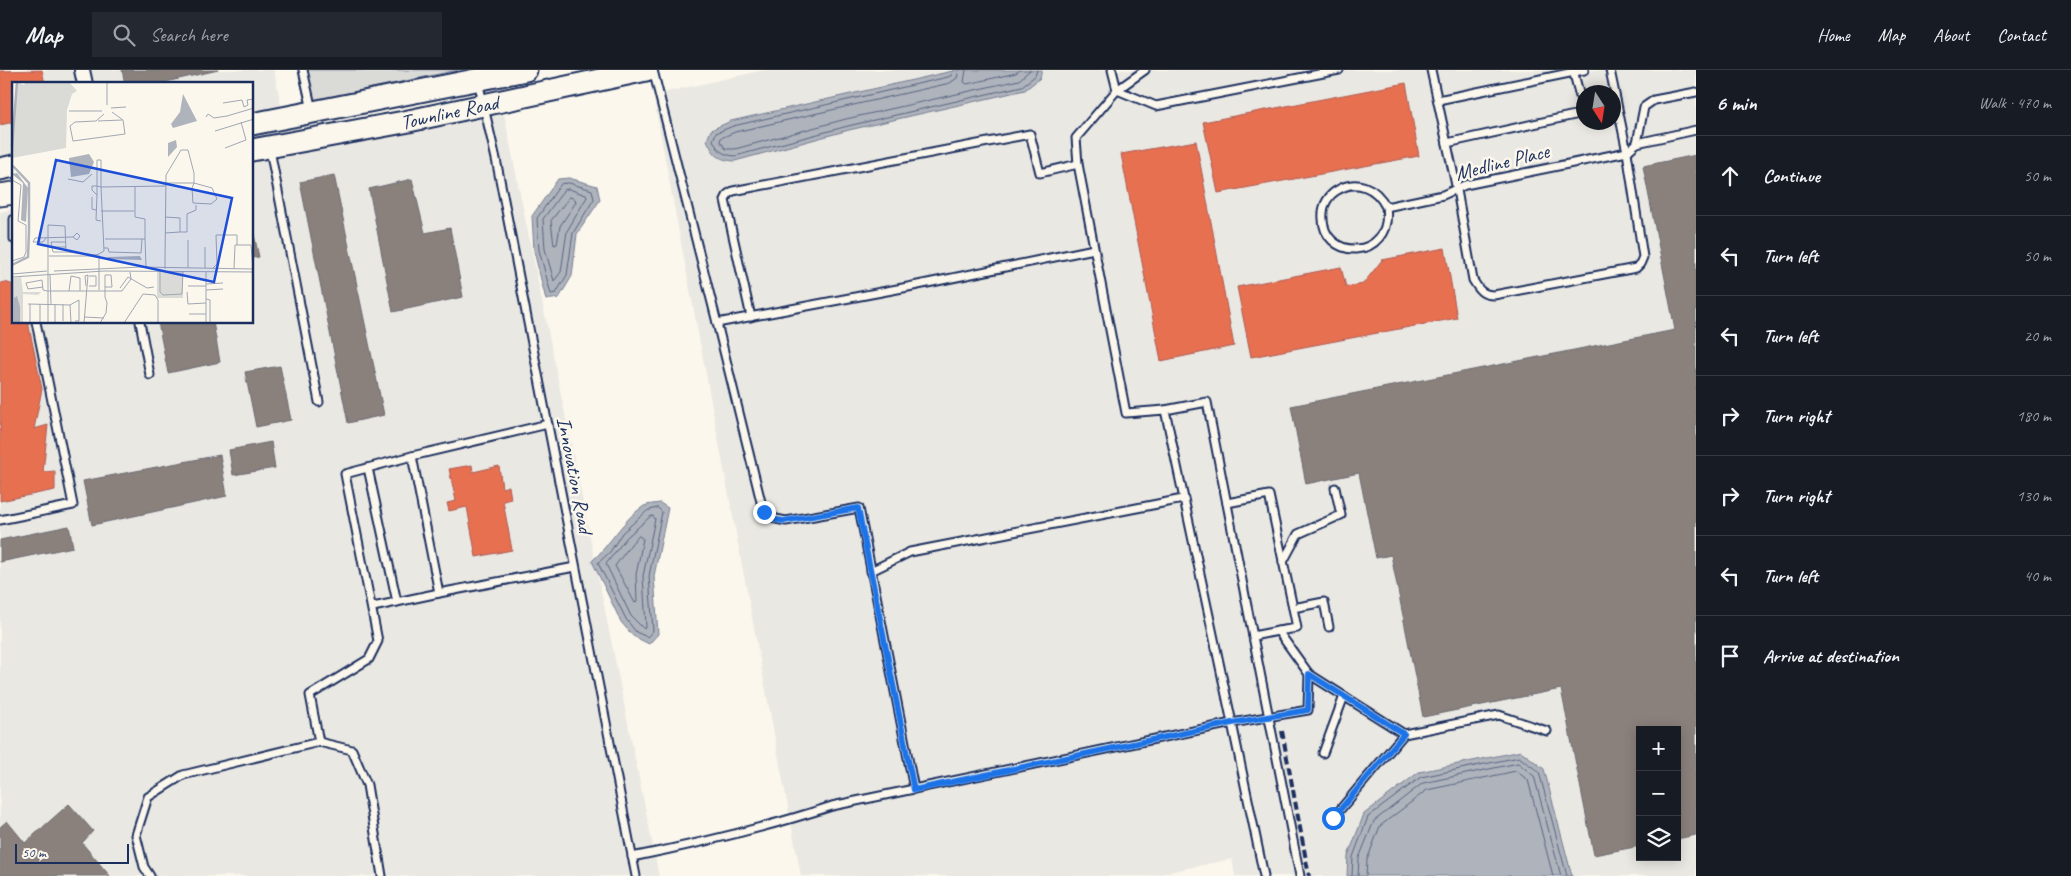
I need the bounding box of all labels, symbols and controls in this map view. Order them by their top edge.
search box [92,12,442,57]
text: Map [25,20,62,50]
icon: search [110,21,138,49]
text: Search here [150,23,228,47]
text: Home [1817,24,1850,46]
text: Map [1878,24,1905,46]
text: About [1933,24,1969,46]
text: Contact [1997,24,2046,46]
inset map [12,82,254,324]
north arrow [1576,85,1621,130]
street label: Townline Road [398,88,504,135]
text: 6 min [1716,90,1757,116]
text: Walk · 470 m [1979,93,2051,113]
street label: Medline Place [1452,138,1553,186]
icon: ahead [1716,162,1744,190]
text: Continue [1763,164,1820,188]
text: 50 m [2024,166,2051,186]
icon: left [1716,242,1744,270]
text: Turn left [1763,244,1818,268]
text: 50 m [2024,246,2051,266]
icon: left [1716,322,1744,350]
text: Turn left [1763,324,1818,348]
text: 20 m [2024,326,2051,346]
icon: right [1716,402,1744,430]
text: Turn right [1763,404,1830,428]
text: 180 m [2017,406,2051,426]
street label: Innovation Road [551,415,600,538]
icon: right [1716,482,1744,510]
text: Turn right [1763,484,1830,508]
text: 130 m [2017,486,2051,506]
route end [753,501,776,524]
icon: left [1716,562,1744,590]
text: Turn left [1763,564,1818,588]
text: 40 m [2024,566,2051,586]
icon: arrive [1716,642,1744,670]
text: Arrive at destination [1763,644,1899,668]
map controls [1636,726,1681,861]
button: + [1636,726,1681,771]
button: − [1636,771,1681,816]
route start [1322,807,1345,830]
button: layers [1636,816,1681,861]
scale bar [15,841,129,864]
text: 50 m [22,844,46,861]

